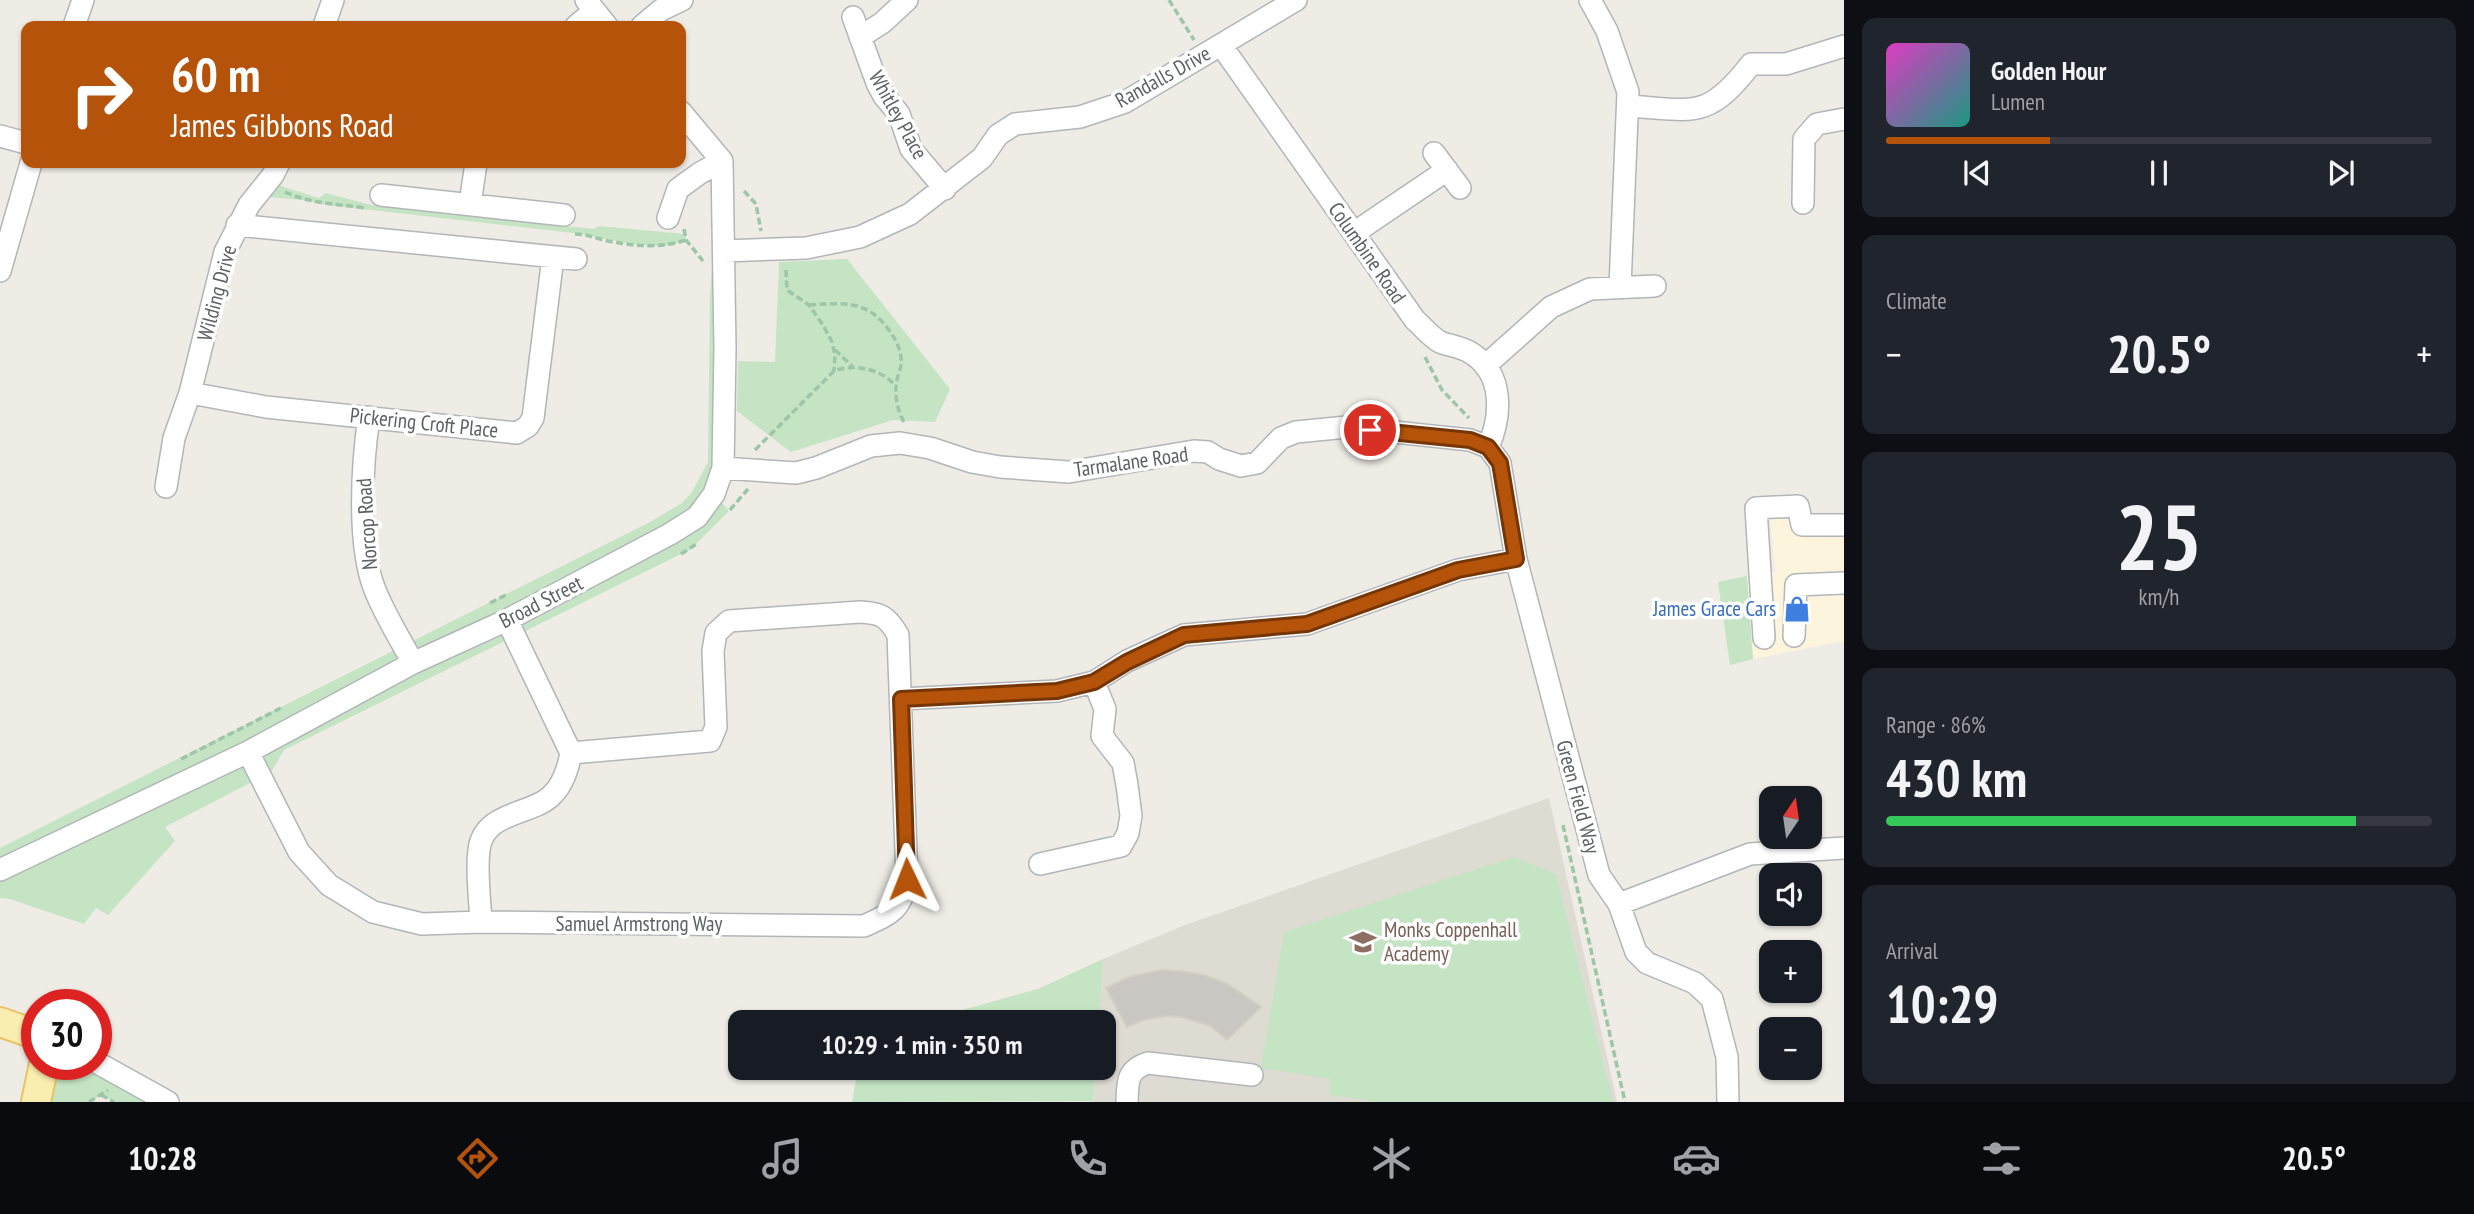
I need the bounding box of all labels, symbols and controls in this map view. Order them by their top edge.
street label: Randalls Drive [1110,39,1215,114]
text: 60 m [171,42,260,106]
icon: right [56,49,147,140]
text: Golden Hour [1991,54,2106,87]
street label: Whitley Place [863,66,934,164]
text: Lumen [1991,87,2045,116]
text: James Gibbons Road [171,104,394,146]
icon: previous [1958,154,1996,192]
icon: pause [2140,154,2178,192]
icon: next [2322,154,2360,192]
street label: Columbine Road [1323,197,1412,309]
street label: Wilding Drive [191,242,242,344]
text: Climate [1886,286,1947,315]
text: 20.5° [2107,320,2211,387]
text: − [1886,329,1902,378]
text: + [2416,329,2432,378]
pin [1340,400,1400,460]
street label: Pickering Croft Place [349,401,500,444]
icon: arrive [1351,411,1389,449]
street label: Tarmalane Road [1072,440,1190,483]
street label: Norcop Road [350,477,383,571]
text: 25 [2116,477,2203,595]
street label: Broad Street [494,569,587,634]
text: km/h [2139,582,2179,611]
shop icon: James Grace Cars [1782,594,1812,624]
place label: James Grace Cars [1652,595,1776,622]
text: Range · 86% [1886,710,1986,739]
street label: Green Field Way [1550,737,1607,857]
text: 430 km [1886,744,2027,811]
north arrow [1759,786,1822,849]
map controls [1759,786,1822,1080]
position arrow [870,842,944,916]
button: sound [1759,863,1822,926]
street label: Samuel Armstrong Way [556,910,722,937]
place label: Monks Coppenhall Academy [1384,916,1517,967]
school or university icon: Monks Coppenhall Academy [1348,927,1378,957]
text: Arrival [1886,936,1938,965]
button: + [1759,940,1822,1003]
text: 10:29 [1886,970,1998,1037]
speed limit sign: 30 [21,989,112,1080]
button: − [1759,1017,1822,1080]
text: 10:29 · 1 min · 350 m [822,1028,1022,1061]
icon: directions [453,1134,502,1183]
icon: music [758,1134,807,1183]
icon: phone [1063,1134,1112,1183]
icon: climate [1367,1134,1416,1183]
icon: car [1672,1134,1721,1183]
icon: filters [1977,1134,2026,1183]
text: 10:28 [128,1137,197,1179]
text: 20.5° [2282,1137,2346,1179]

